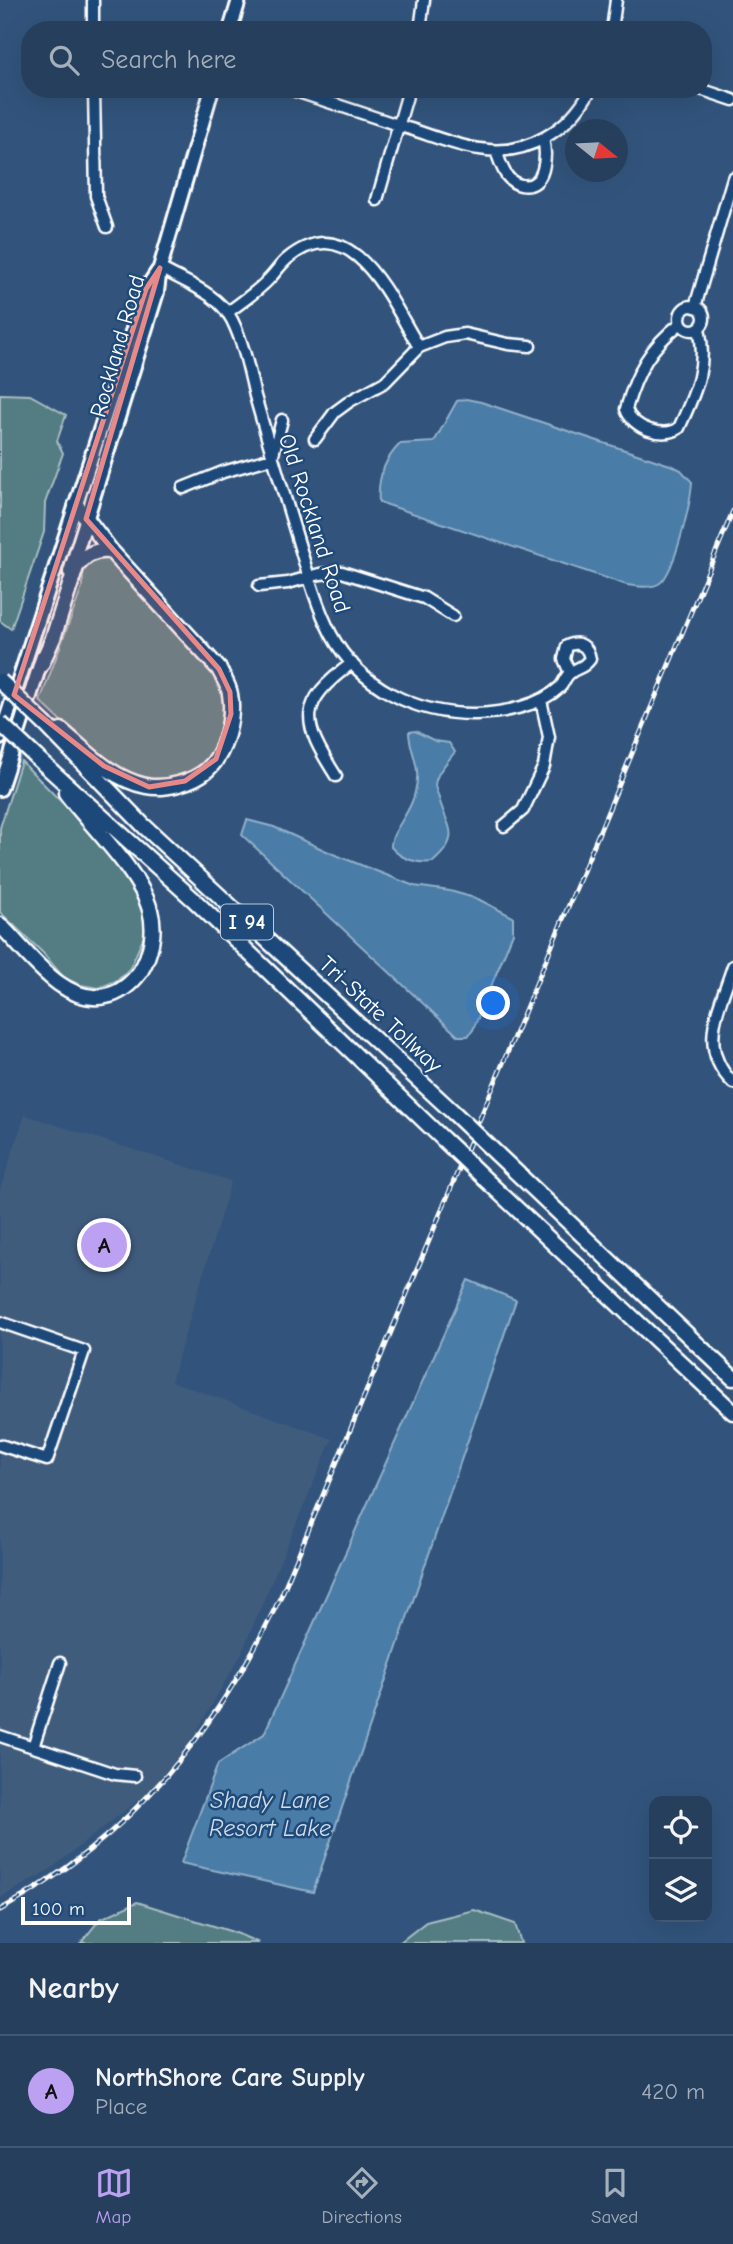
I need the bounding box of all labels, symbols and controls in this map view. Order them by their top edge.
search box [21,21,712,98]
icon: search [45,41,83,79]
text: Search here [101,45,236,75]
north arrow [565,119,628,182]
street label: Rockland Road [84,272,151,421]
street label: Old Rockland Road [273,430,356,616]
road number: I 94 [221,904,273,940]
street label: Tri-State Tollway [313,950,448,1079]
your location [476,986,510,1020]
pin: A [81,1219,127,1271]
water label: Shady Lane Resort Lake [209,1786,331,1842]
map controls [649,1796,712,1922]
button: locate [649,1796,712,1859]
button: layers [649,1859,712,1922]
scale bar [21,1894,131,1926]
text: 100 m [32,1898,85,1920]
text: Nearby [28,1971,119,2006]
text: NorthShore Care Supply [95,2063,365,2093]
text: A [45,2078,57,2105]
text: 420 m [641,2078,705,2105]
text: Place [95,2093,147,2120]
tab: Map [95,2164,133,2228]
tab: Directions [322,2164,402,2228]
tab: Saved [591,2164,638,2228]

